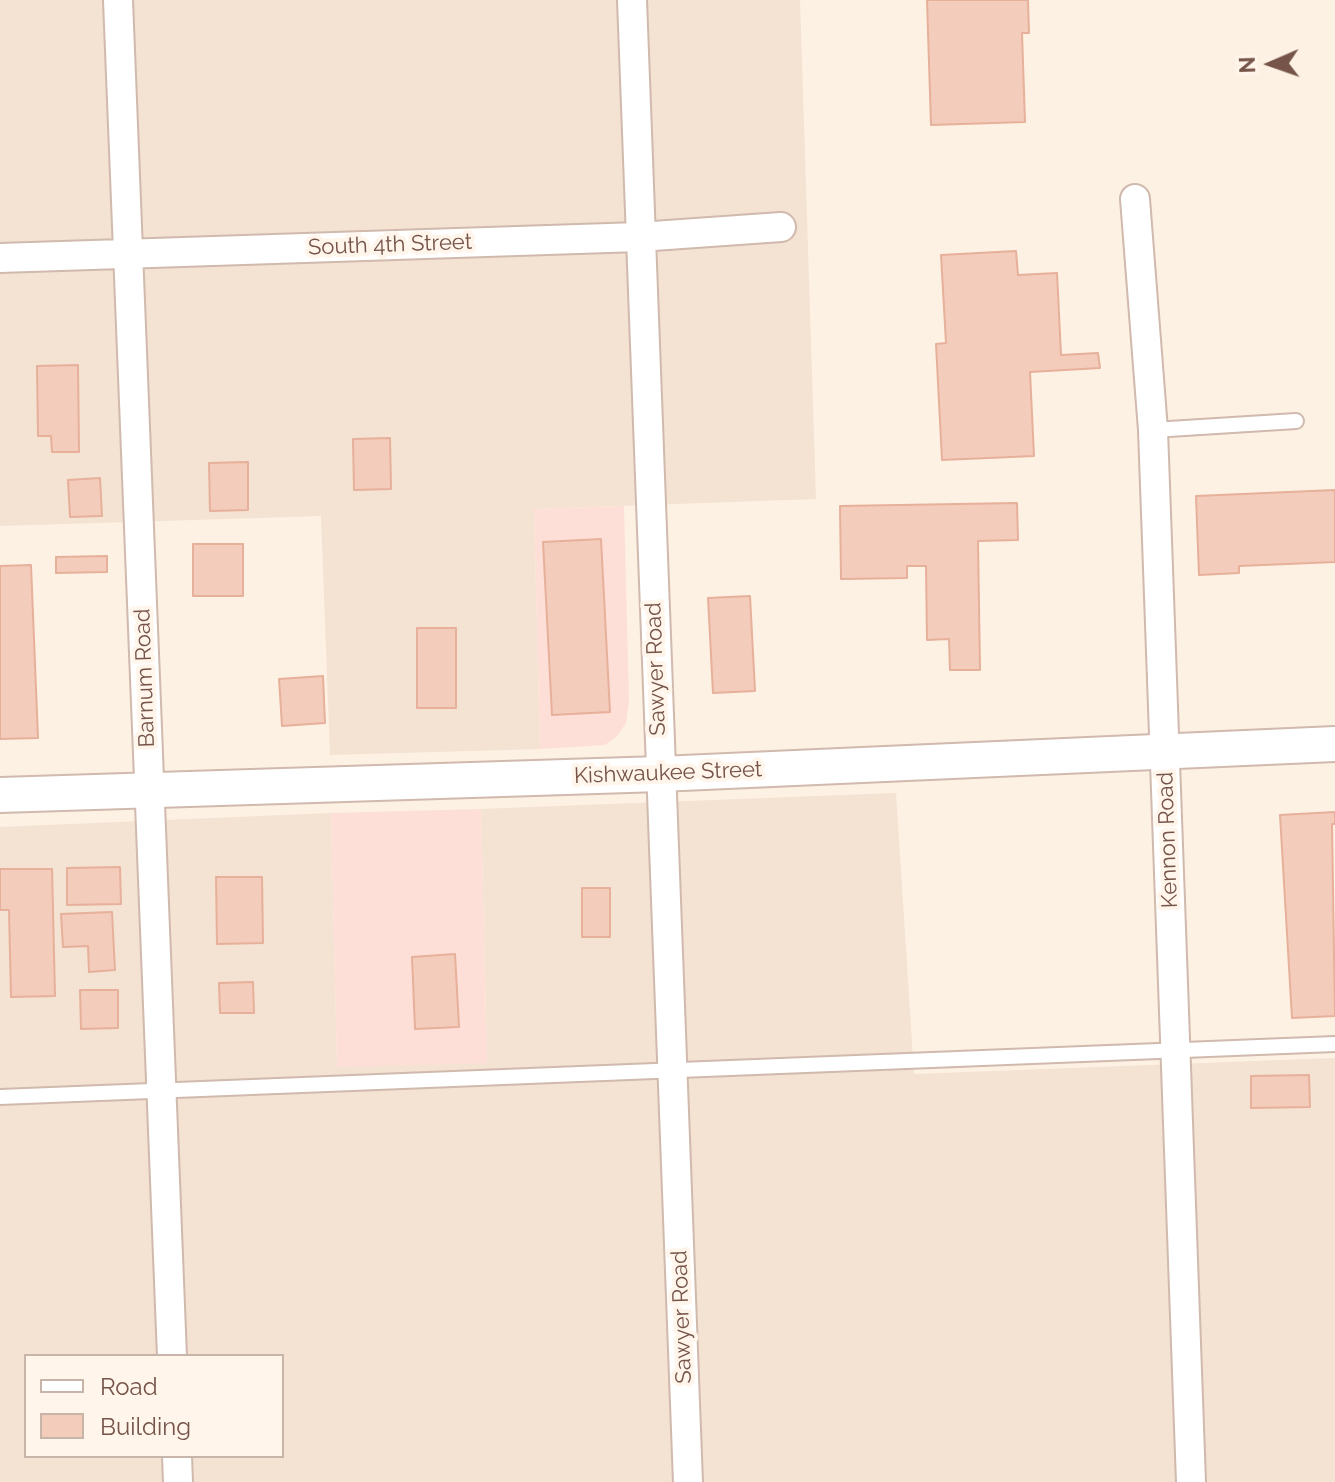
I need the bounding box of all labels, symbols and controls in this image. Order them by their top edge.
north arrow [1231,24,1311,104]
text: N [1234,56,1260,74]
street label: South 4th Street [308,229,472,261]
street label: Sawyer Road [640,602,672,736]
street label: Barnum Road [129,608,161,748]
street label: Kishwaukee Street [573,757,763,789]
street label: Kennon Road [1152,771,1184,909]
street label: Sawyer Road [666,1250,698,1384]
legend [24,1354,284,1458]
text: Road [100,1372,158,1401]
text: Building [100,1412,191,1441]

